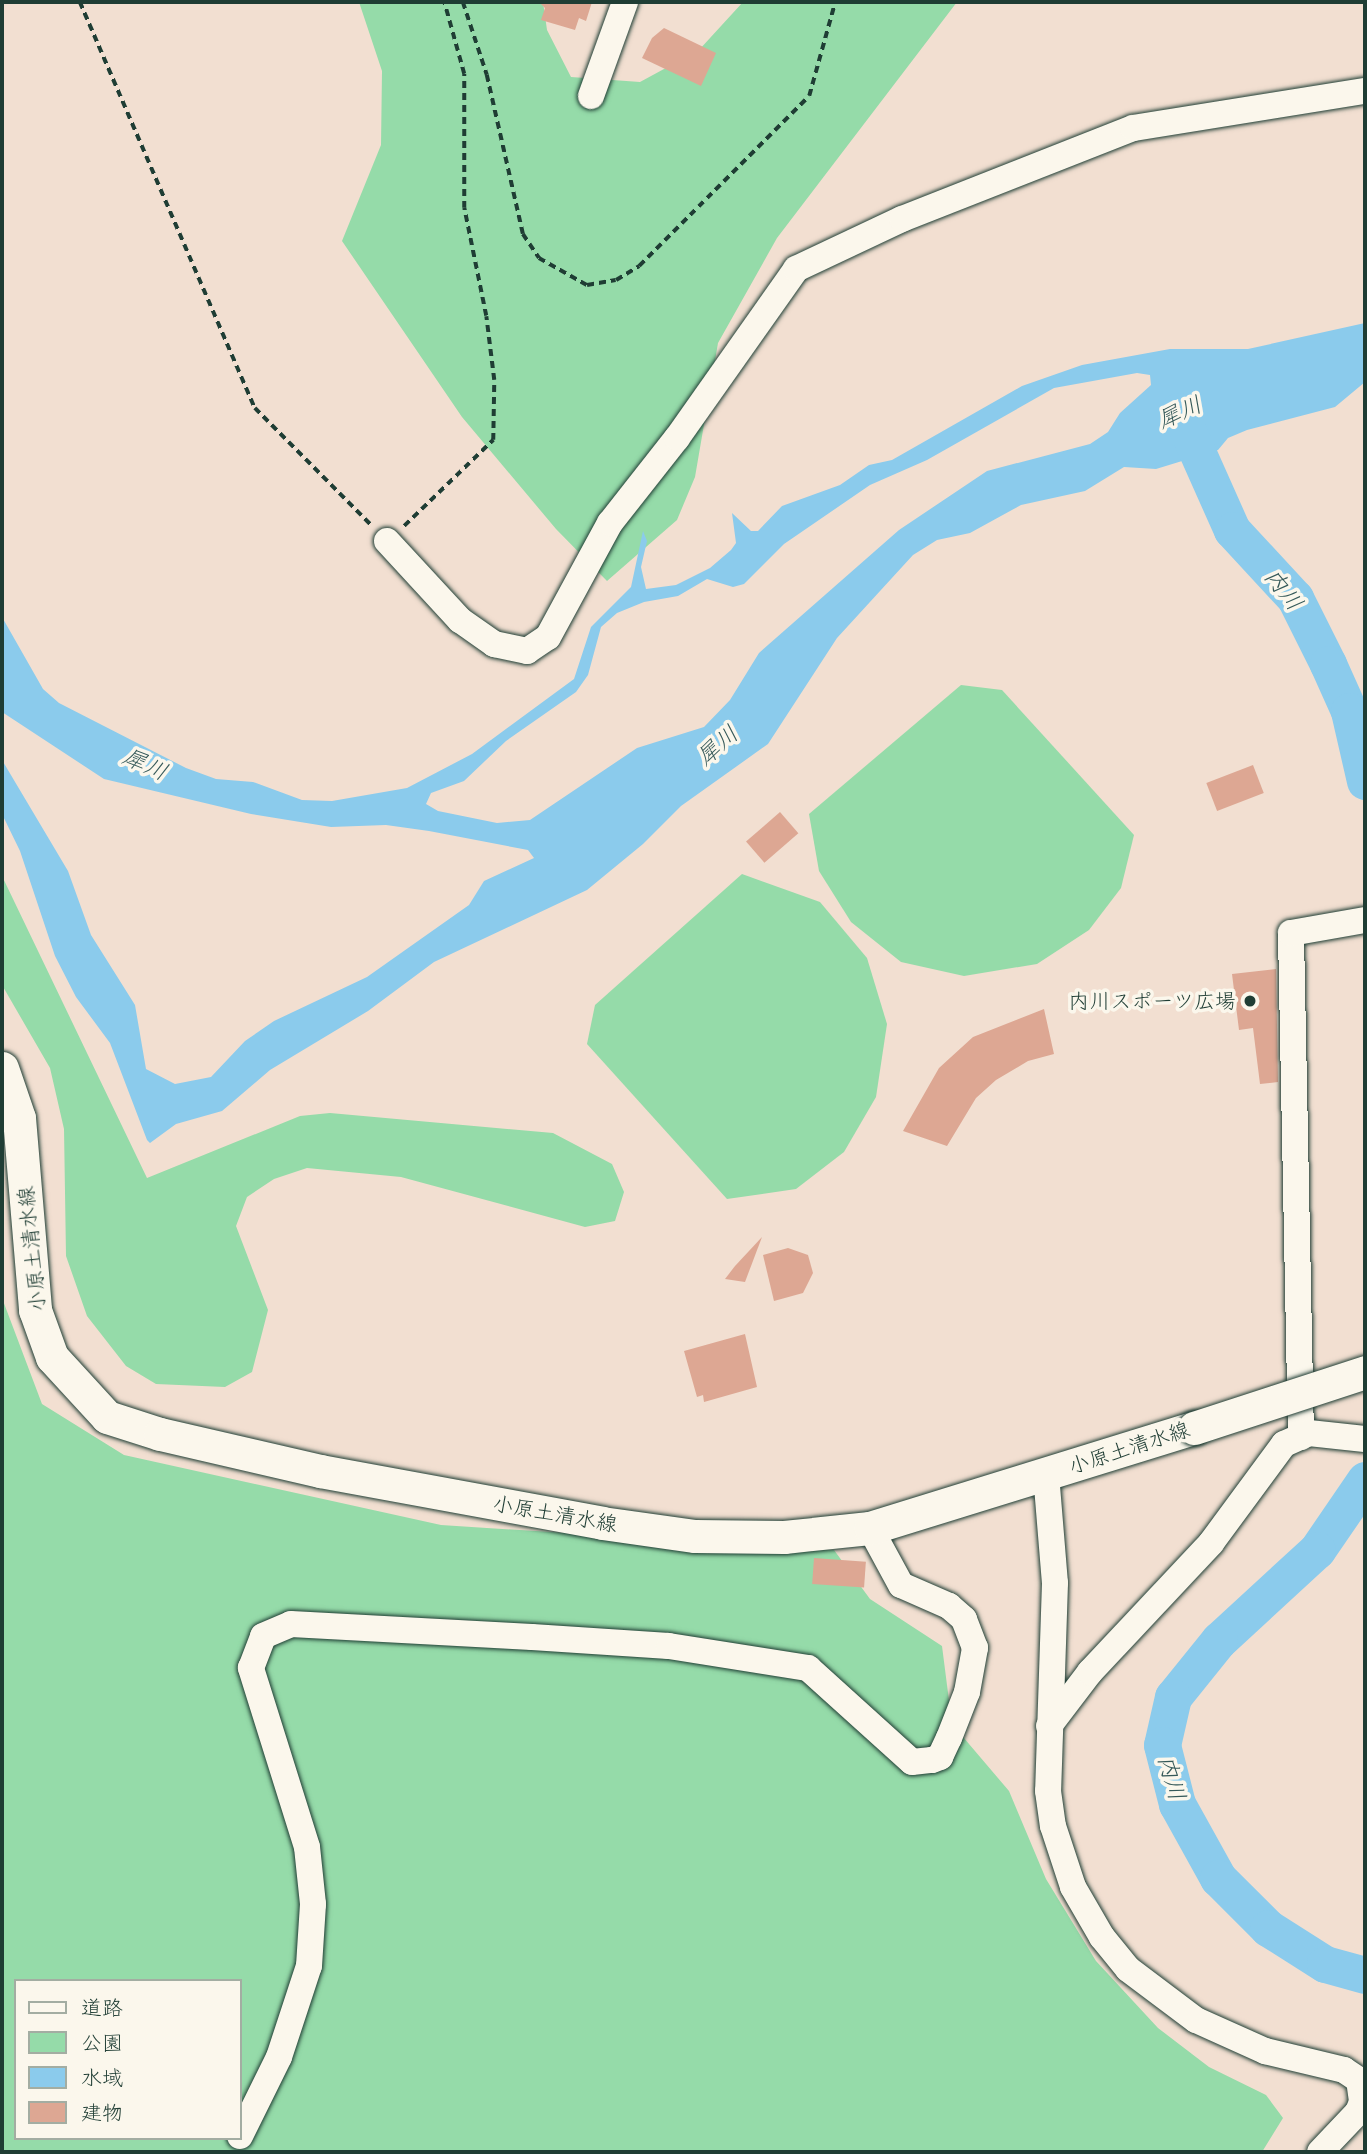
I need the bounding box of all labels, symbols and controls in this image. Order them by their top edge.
water label: 犀川 [1153,391,1207,435]
water label: 内川 [1258,563,1308,617]
water label: 犀川 [692,720,744,772]
water label: 犀川 [118,743,172,787]
place label: 内川スポーツ広場 [1068,988,1236,1014]
marker: 内川スポーツ広場 [1242,993,1258,1009]
street label: 小原土清水線 [13,1185,51,1313]
street label: 小原土清水線 [1065,1417,1193,1479]
street label: 小原土清水線 [491,1491,619,1537]
water label: 内川 [1151,1752,1191,1804]
legend [14,1979,242,2140]
text: 道路 [81,1989,123,2027]
text: 公園 [81,2024,123,2062]
text: 水域 [81,2059,123,2097]
text: 建物 [81,2094,123,2132]

